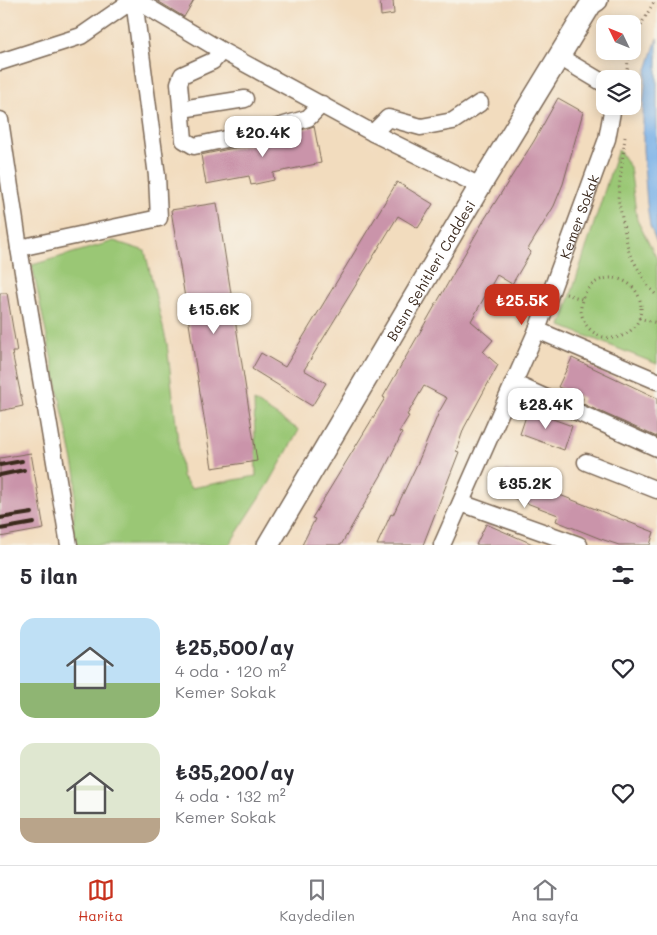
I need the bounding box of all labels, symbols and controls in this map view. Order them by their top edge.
north arrow [596,15,641,60]
map controls [596,15,641,115]
button: layers [596,70,641,115]
pin: ₺20.4K [222,116,304,158]
text: ₺20.4K [236,121,290,142]
street label: Kemer Sokak [554,172,603,261]
street label: Basın Şehitleri Caddesi [381,197,479,344]
pin: ₺25.5K [481,284,563,326]
text: ₺25.5K [495,289,549,310]
pin: ₺15.6K [173,292,255,335]
text: ₺15.6K [188,298,240,319]
pin: ₺28.4K [505,388,587,430]
text: ₺28.4K [519,393,573,414]
pin: ₺35.2K [484,466,566,509]
text: ₺35.2K [498,472,552,493]
icon: filters [609,561,637,589]
text: 5 ilan [20,562,78,589]
text: ₺25,500/ay [175,633,294,660]
icon: home [60,638,120,698]
icon: heart [609,654,637,682]
text: 4 oda · 120 m² [175,660,286,681]
text: Kemer Sokak [175,681,276,702]
text: ₺35,200/ay [175,758,295,785]
icon: home [60,763,120,823]
icon: heart [609,779,637,807]
text: 4 oda · 132 m² [175,785,286,806]
text: Kemer Sokak [175,806,276,827]
tab: Harita [78,876,123,925]
tab: Kaydedilen [280,876,355,925]
tab: Ana sayfa [511,876,579,925]

